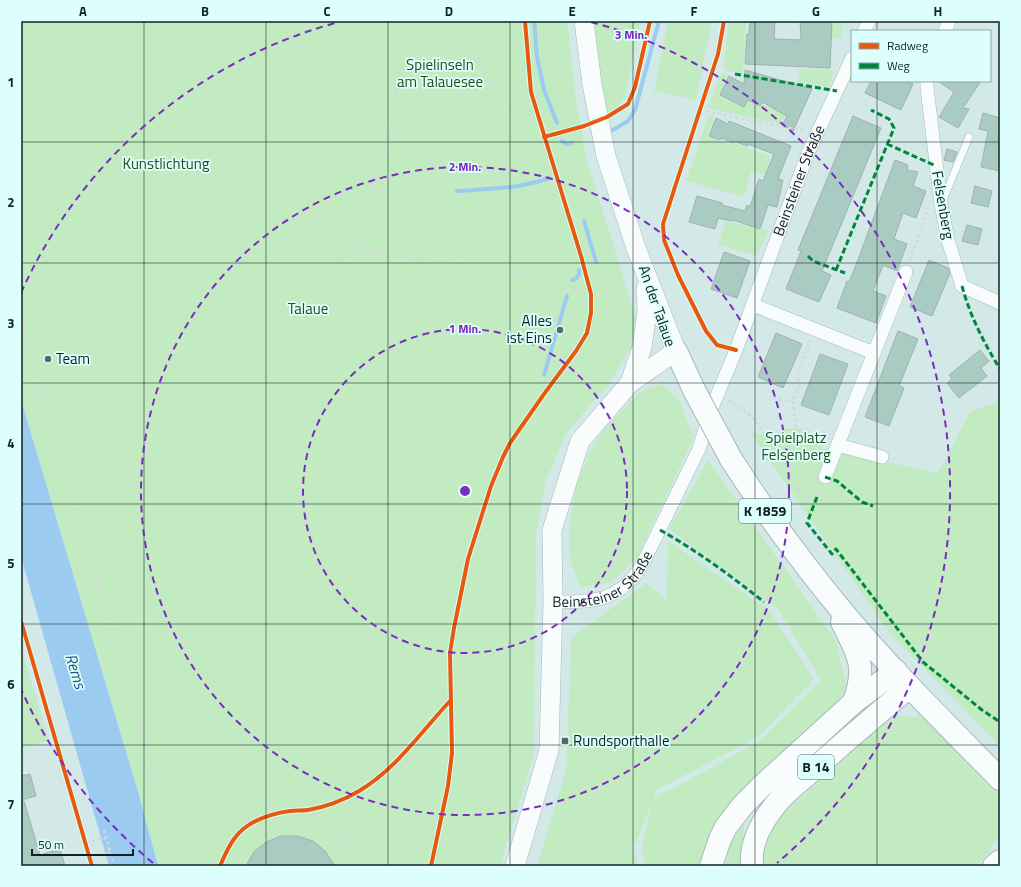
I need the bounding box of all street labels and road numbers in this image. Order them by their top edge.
street label: Beinsteiner Straße [767,121,830,239]
street label: Felsenberg [926,169,961,241]
street label: An der Talaue [633,262,682,350]
road number: K 1859 [739,499,791,523]
street label: Beinsteiner Straße [552,547,658,613]
road number: B 14 [798,755,834,779]

